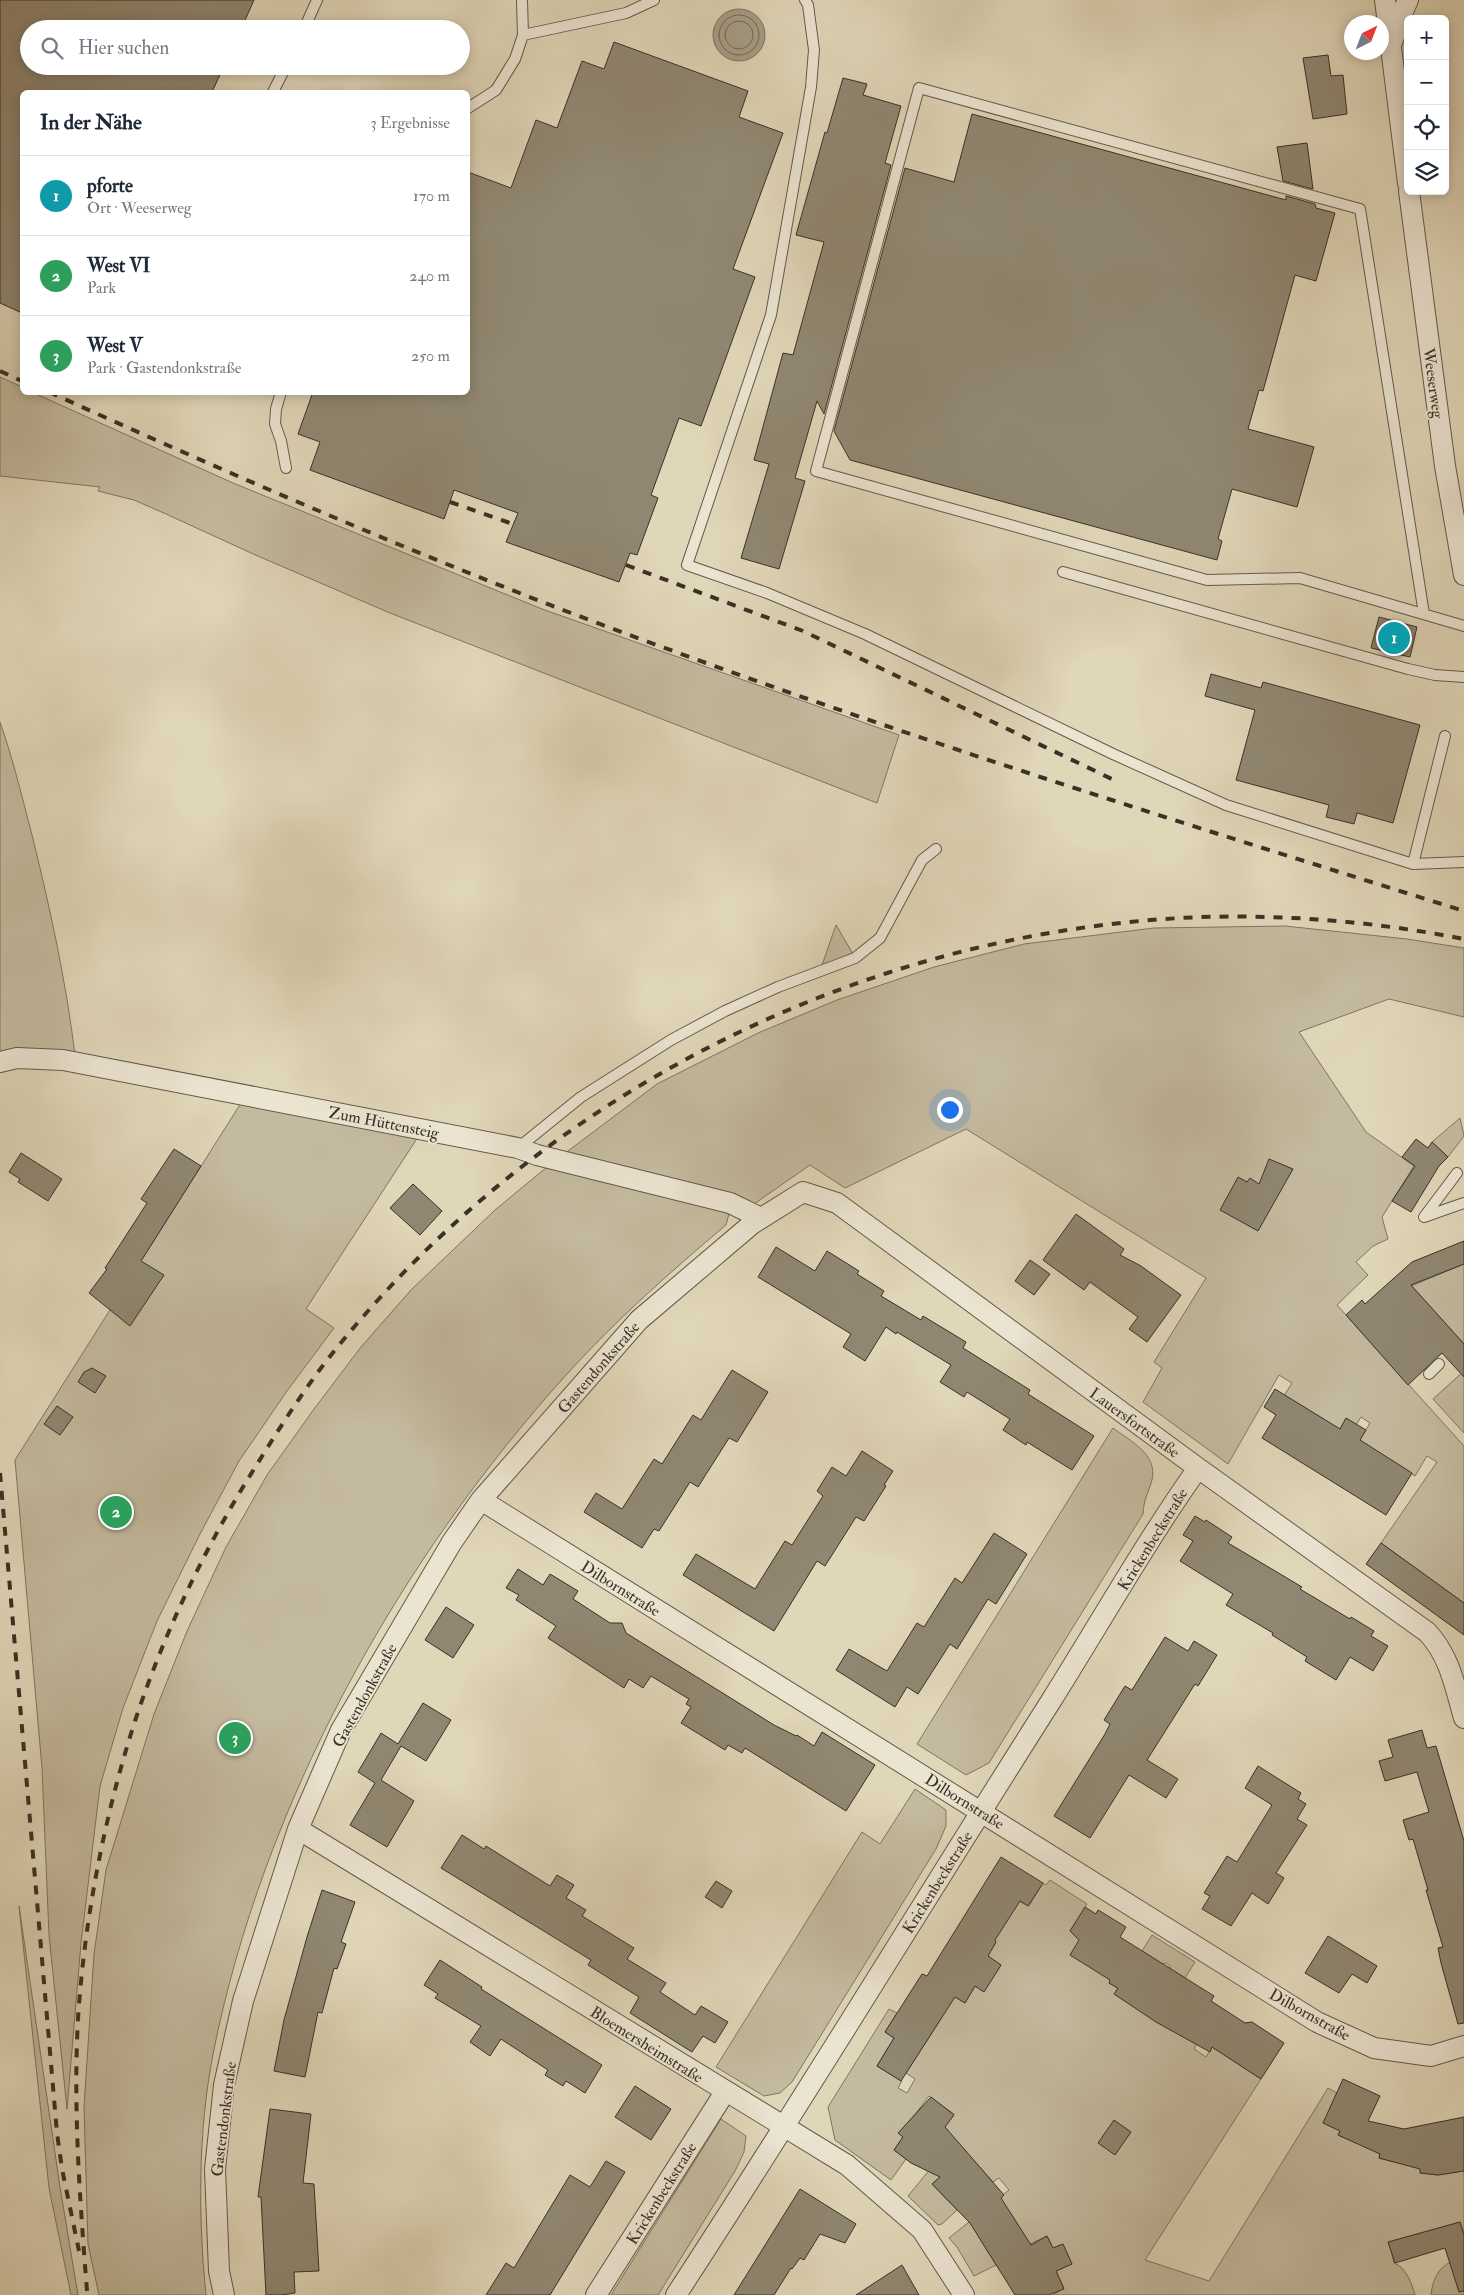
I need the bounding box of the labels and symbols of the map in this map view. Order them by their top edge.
north arrow [1344,15,1389,60]
street label: Weeserweg [1418,346,1448,421]
pin: 1 [1378,619,1410,657]
your location [937,1097,963,1123]
street label: Zum Hüttensteig [327,1102,442,1144]
street label: Gastendonkstraße [553,1317,644,1418]
street label: Lauersfortstraße [1085,1383,1184,1463]
street label: Krickenbeckstraße [1113,1484,1193,1594]
pin: 2 [100,1493,132,1531]
street label: Dilbornstraße [577,1557,664,1621]
street label: Gastendonkstraße [328,1640,402,1751]
pin: 3 [219,1719,251,1757]
street label: Dilbornstraße [921,1770,1008,1834]
street label: Krickenbeckstraße [898,1827,978,1937]
street label: Dilbornstraße [1265,1984,1354,2045]
street label: Bloemersheimstraße [586,2002,707,2088]
street label: Gastendonkstraße [207,2060,241,2178]
street label: Krickenbeckstraße [622,2138,702,2248]

